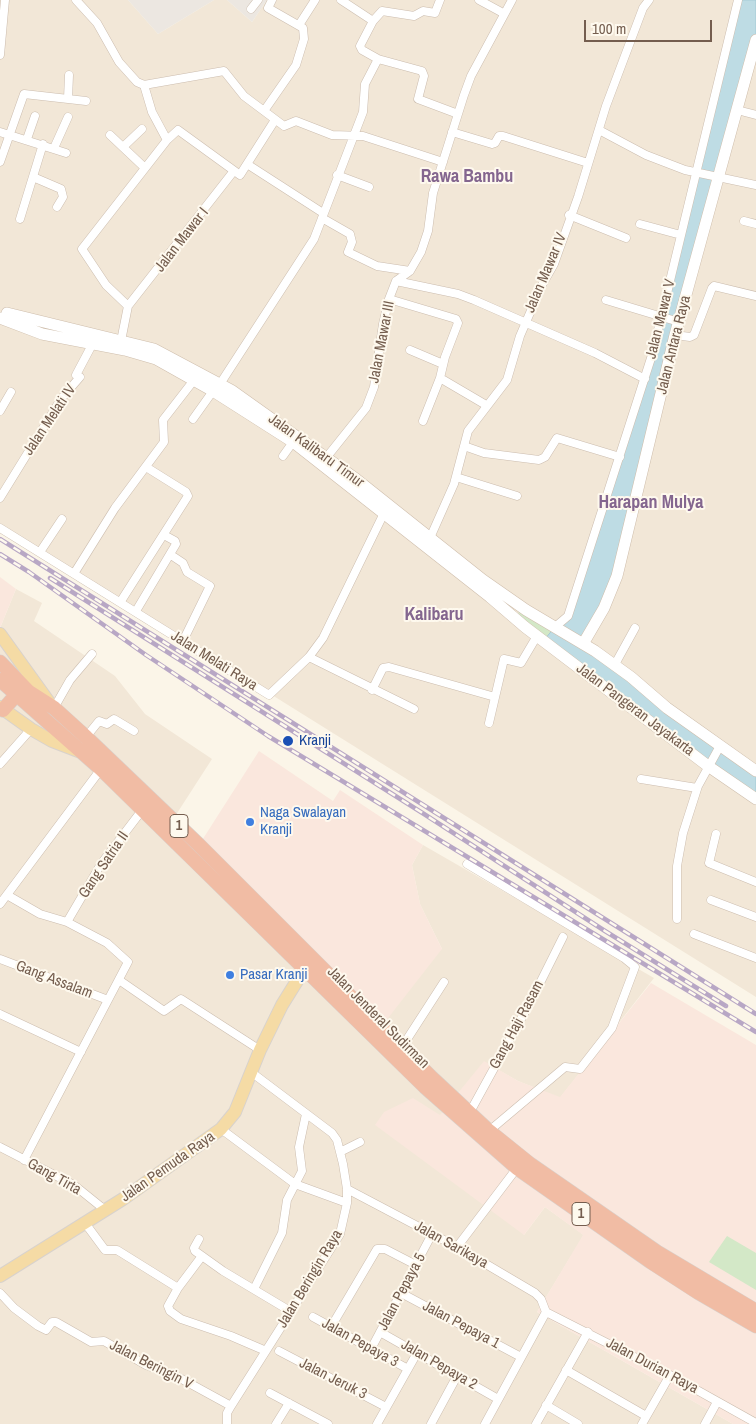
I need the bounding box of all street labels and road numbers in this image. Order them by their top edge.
street label: Jalan Mawar I [151,204,213,276]
street label: Jalan Mawar IV [521,230,571,316]
street label: Jalan Mawar V [642,277,680,361]
street label: Jalan Antara Raya [653,294,695,396]
street label: Jalan Mawar III [365,299,399,385]
street label: Jalan Melati IV [20,381,80,459]
street label: Jalan Kalibaru Timur [265,410,367,492]
street label: Jalan Melati Raya [167,627,261,695]
street label: Jalan Pangeran Jayakarta [573,660,697,760]
road number: 1 [170,814,188,838]
street label: Gang Satria II [75,828,133,902]
street label: Gang Assalam [13,957,95,1003]
street label: Jalan Jenderal Sudirman [323,963,433,1073]
street label: Gang Haji Rasam [486,978,548,1072]
street label: Jalan Pemuda Raya [117,1128,219,1206]
street label: Gang Tirta [24,1155,84,1199]
road number: 1 [572,1202,590,1226]
street label: Jalan Sarikaya [411,1217,491,1273]
street label: Jalan Beringin Raya [274,1227,346,1331]
street label: Jalan Pepaya 5 [374,1250,430,1334]
street label: Jalan Pepaya 1 [419,1297,503,1353]
street label: Jalan Pepaya 3 [319,1315,401,1371]
street label: Jalan Durian Raya [603,1334,701,1398]
street label: Jalan Beringin V [106,1336,196,1394]
street label: Jalan Pepaya 2 [398,1336,480,1394]
street label: Jalan Jeruk 3 [296,1354,370,1404]

